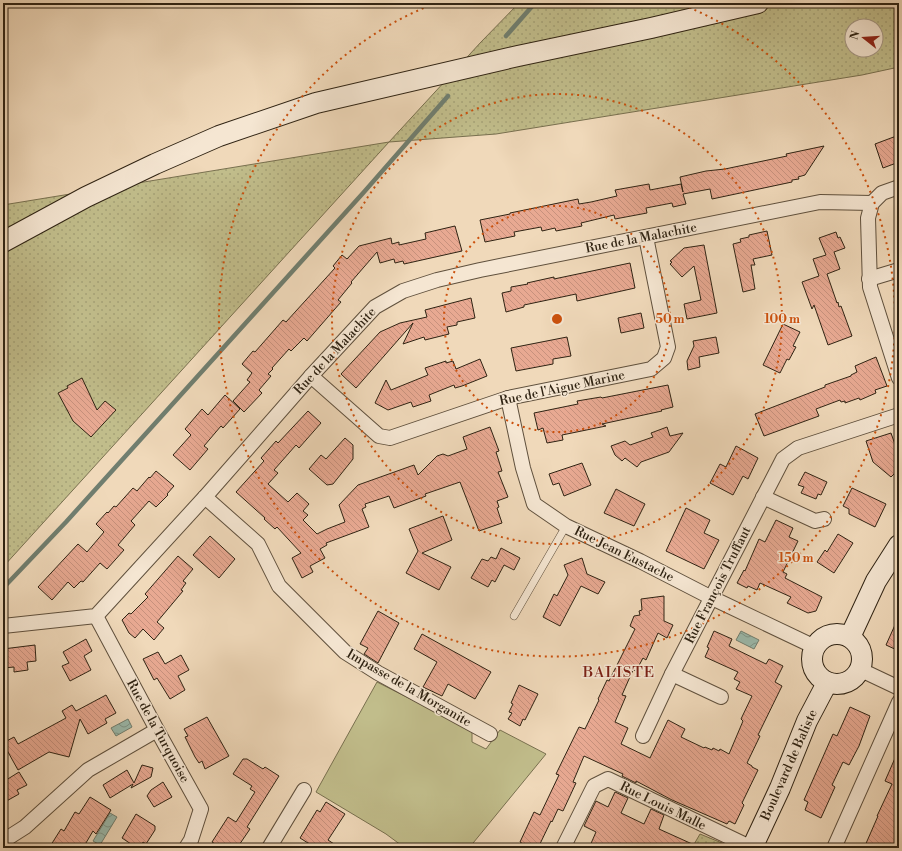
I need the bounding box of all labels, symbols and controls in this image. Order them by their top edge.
north arrow [844,18,884,58]
text: N [847,29,863,42]
street label: Rue de la Malachite [584,219,699,257]
street label: Rue de la Malachite [291,304,380,398]
centre of rings [550,312,564,326]
text: 50 m [655,312,685,327]
text: 100 m [764,312,800,327]
street label: Rue de l'Aigue Marine [498,367,627,409]
street label: Rue Jean Eustache [571,523,677,585]
street label: Rue François Truffaut [681,523,755,646]
text: 150 m [779,551,813,566]
street label: Impasse de la Morganite [344,646,475,730]
district label: BALISTE [582,663,655,682]
street label: Rue de la Turquoise [123,677,193,786]
street label: Boulevard de Baliste [757,706,821,824]
street label: Rue Louis Malle [617,778,709,834]

